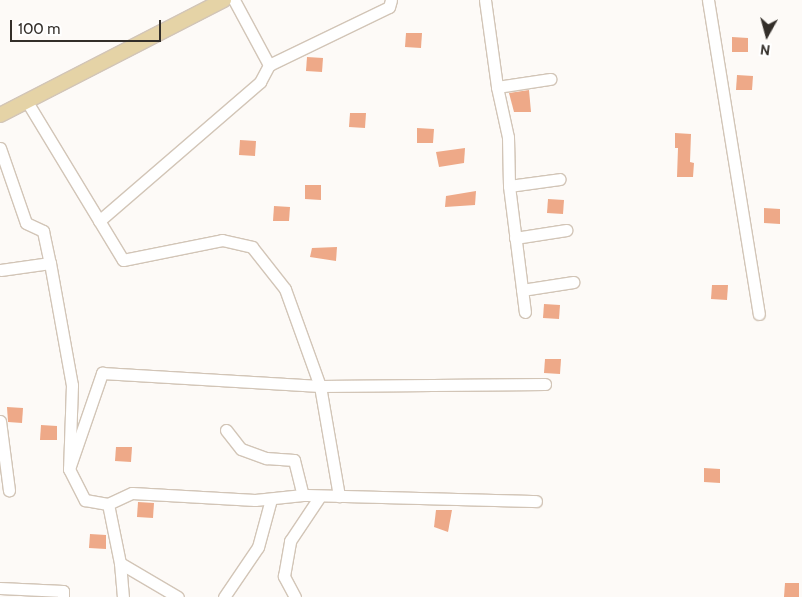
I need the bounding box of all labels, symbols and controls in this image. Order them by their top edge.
scale bar [12,10,164,42]
north arrow [742,10,792,60]
text: 100 m [18,20,60,38]
text: N [759,40,771,59]

